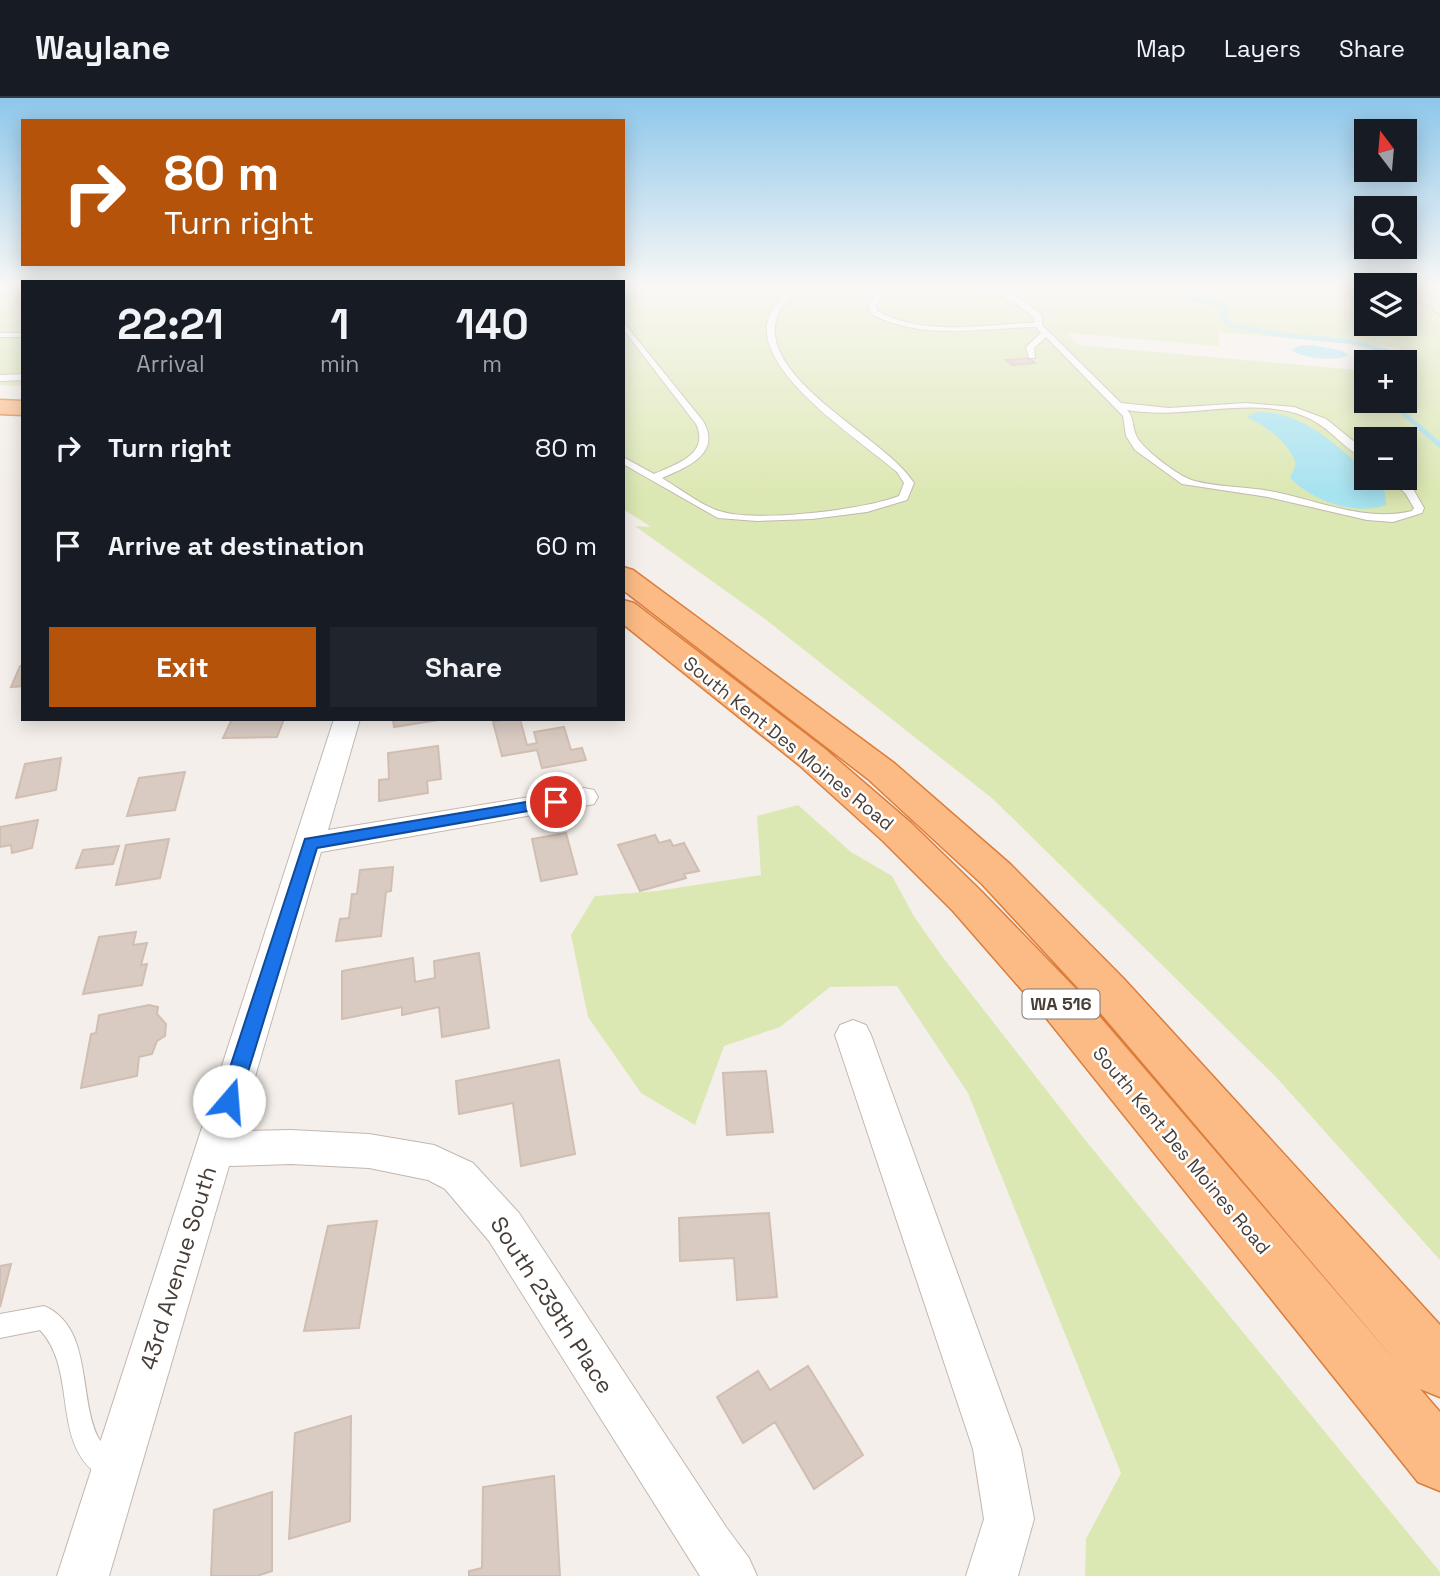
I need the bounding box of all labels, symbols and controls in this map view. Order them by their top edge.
text: Waylane [35,27,171,69]
text: Map [1136,33,1186,64]
text: Layers [1224,33,1301,64]
text: Share [1339,33,1405,64]
north arrow [1354,119,1418,182]
map controls [1354,119,1417,490]
text: 80 m [164,142,279,204]
icon: right [49,147,140,238]
button: search [1354,196,1417,259]
text: Turn right [164,203,314,243]
button: layers [1354,273,1417,336]
text: 22:21 [117,298,224,351]
text: 1 [330,298,349,351]
text: 140 [456,298,529,351]
text: Arrival [136,349,205,379]
text: min [320,349,359,379]
text: m [482,349,502,379]
button: + [1354,350,1417,413]
button: − [1354,427,1417,490]
icon: right [49,429,87,467]
text: Turn right [108,431,232,465]
text: 80 m [535,431,597,465]
icon: arrive [49,527,87,565]
text: Arrive at destination [108,529,365,563]
text: 60 m [535,529,597,563]
button: Exit [49,627,316,707]
button: Share [330,627,597,707]
street label: South Kent Des Moines Road [678,651,899,836]
pin [526,772,586,832]
icon: arrive [537,783,575,821]
road number: WA 516 [1023,989,1100,1018]
street label: South Kent Des Moines Road [1087,1041,1276,1259]
position arrow [192,1064,266,1138]
street label: 43rd Avenue South [133,1163,223,1373]
street label: South 239th Place [484,1211,620,1399]

